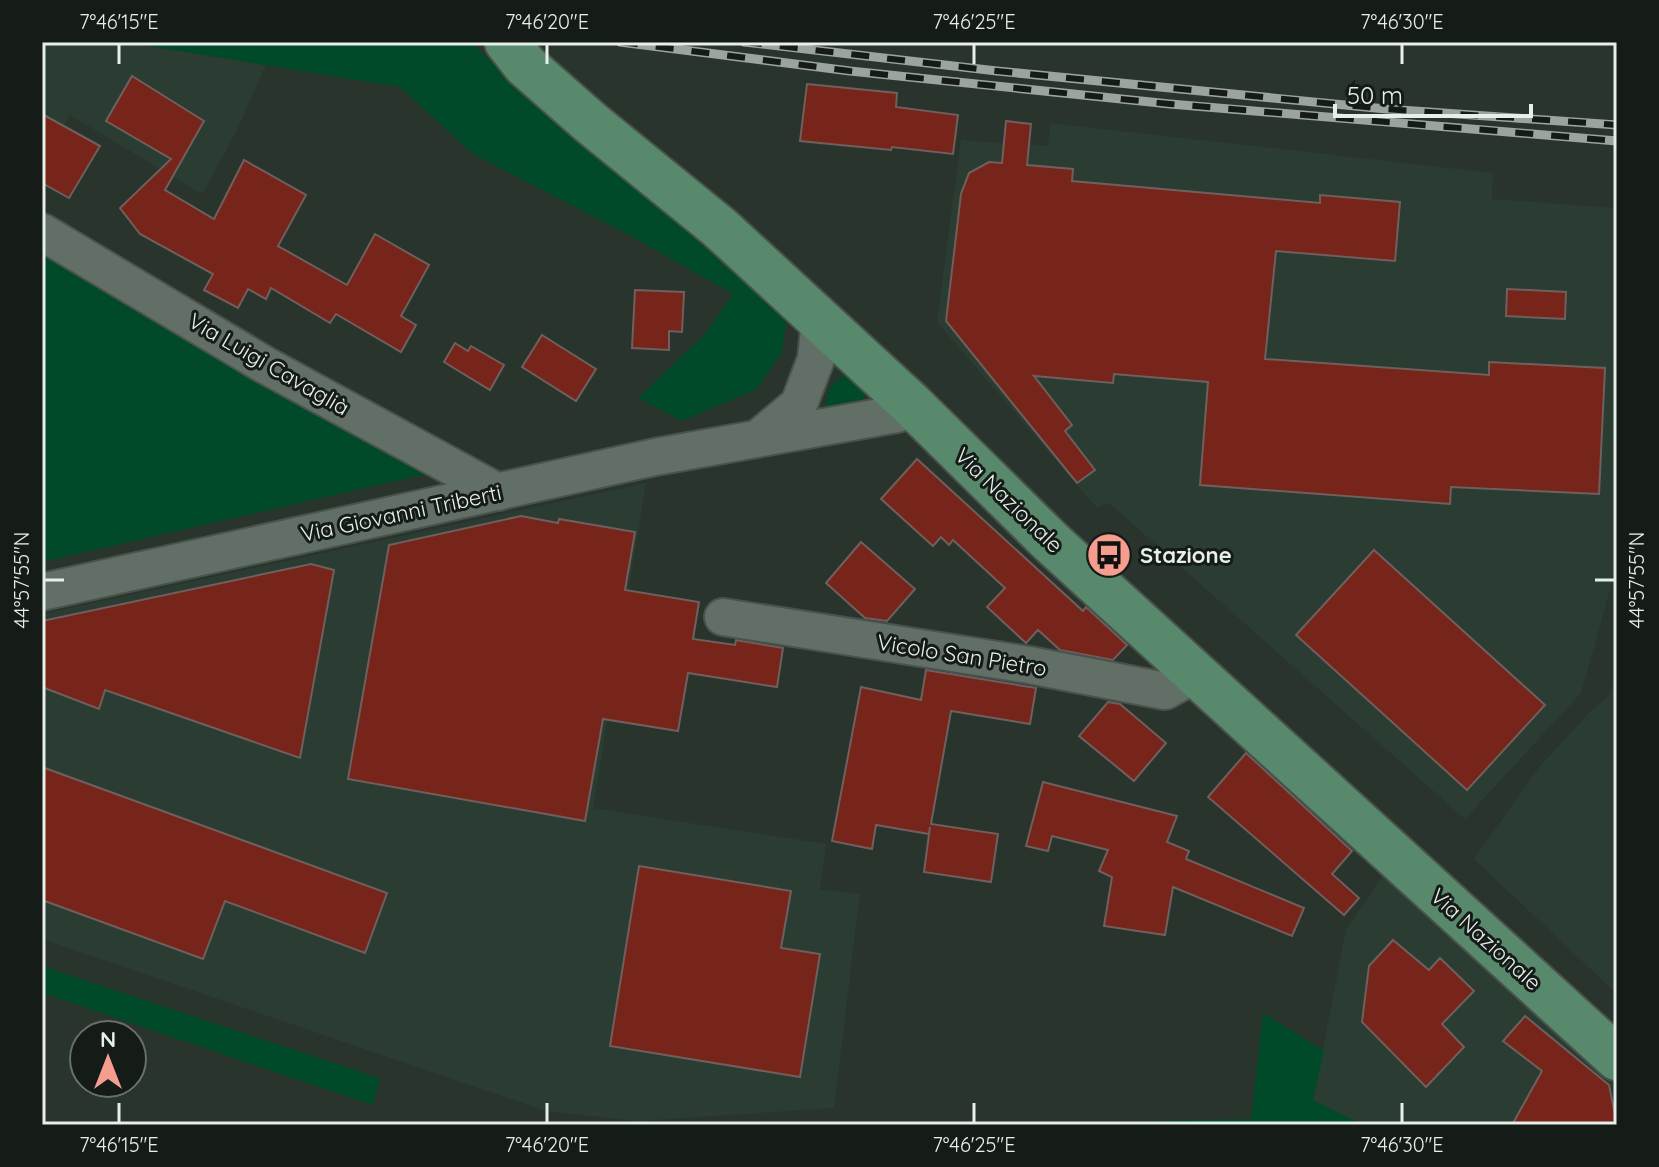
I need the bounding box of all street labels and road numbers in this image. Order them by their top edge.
street label: Via Luigi Cavaglià [184,307,354,421]
street label: Via Nazionale [949,441,1069,559]
street label: Via Giovanni Triberti [298,478,504,548]
street label: Vicolo San Pietro [875,628,1049,682]
street label: Via Nazionale [1425,882,1547,996]

